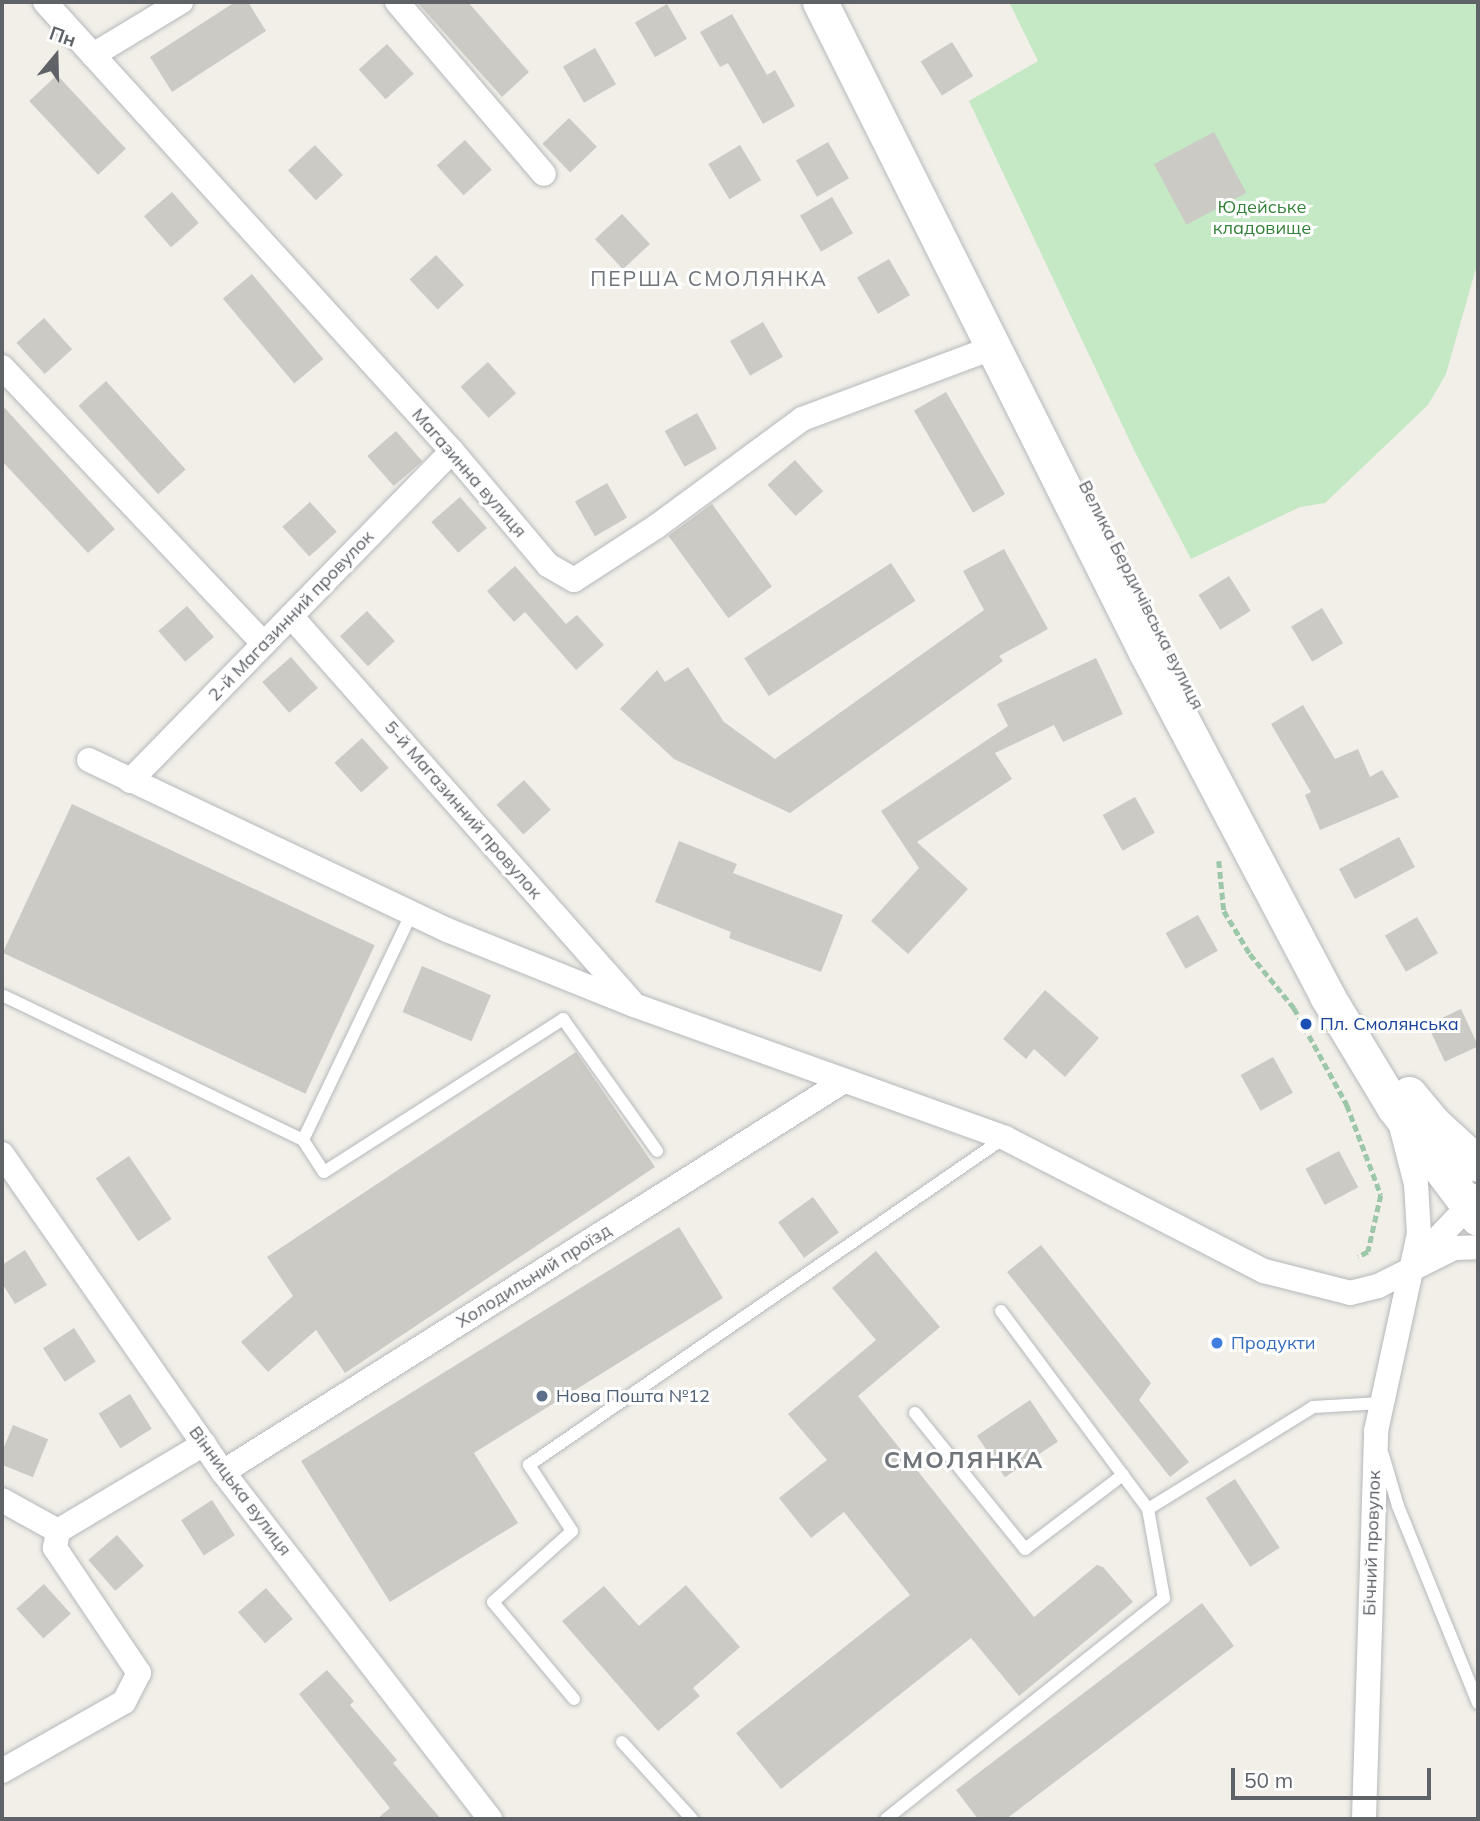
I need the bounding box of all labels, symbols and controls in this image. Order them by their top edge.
text: Пн [46,20,79,52]
north arrow [21,21,91,91]
park label: Юдейське кладовище [1213,197,1311,240]
district label: ПЕРША СМОЛЯНКА [592,265,826,291]
street label: Магазинна вулиця [407,404,531,542]
street label: Велика Бердичівська вулиця [1074,477,1208,713]
street label: 2-й Магазинний провулок [204,526,378,706]
street label: 5-й Магазинний провулок [380,717,546,903]
place label: Пл. Смолянська [1320,1013,1459,1035]
marker: Пл. Смолянська [1298,1016,1314,1032]
street label: Холодильний проїзд [452,1219,616,1333]
place label: Продукти [1231,1332,1315,1354]
marker: Продукти [1209,1335,1225,1351]
place label: Нова Пошта №12 [556,1385,710,1407]
marker: Нова Пошта №12 [534,1388,550,1404]
street label: Вінницька вулиця [184,1422,296,1560]
district label: СМОЛЯНКА [885,1446,1043,1474]
street label: Бічний провулок [1359,1470,1385,1616]
scale bar [1235,1755,1434,1799]
text: 50 m [1244,1767,1293,1793]

